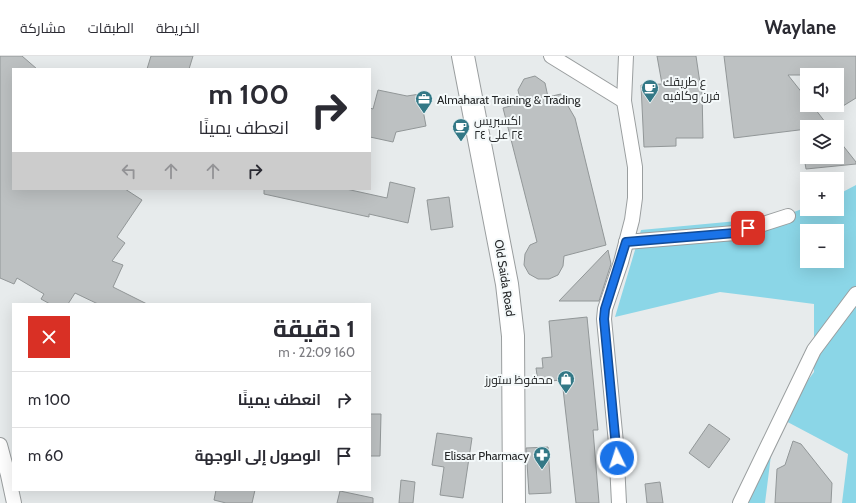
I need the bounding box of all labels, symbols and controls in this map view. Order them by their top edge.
text: Waylane [764,16,836,39]
text: مشاركة [20,19,66,37]
text: الطبقات [88,19,134,37]
text: الخريطة [156,19,200,37]
map controls [800,68,844,268]
button: sound [800,68,844,112]
place label: ع طريقك فرن وكافيه [663,74,720,103]
text: 100 m [208,77,289,111]
cafe icon: ع طريقك فرن وكافيه [640,78,660,103]
icon: right [303,84,355,136]
office icon: Almaharat Training & Trading [414,89,434,114]
place label: Almaharat Training & Trading [437,92,582,107]
place label: اكسبريس ٢٤ على ٢٤ [474,113,523,142]
text: انعطف يمينًا [199,117,289,139]
cafe icon: اكسبريس ٢٤ على ٢٤ [451,117,471,142]
button: layers [800,120,844,164]
icon: left [118,160,140,182]
icon: ahead [160,160,182,182]
icon: ahead [202,160,224,182]
icon: right [244,160,266,182]
button: + [800,172,844,216]
pin [731,211,765,245]
icon: arrive [737,217,759,239]
button: − [800,224,844,268]
street label: Old Saida Road [492,238,518,318]
text: 1 دقيقة [273,314,355,343]
button: close [28,316,70,358]
text: 160 m · 22:09 [278,344,355,360]
shop icon: محفوظ ستورز [556,369,576,394]
place label: محفوظ ستورز [484,372,553,387]
icon: right [333,389,355,411]
text: 100 m [28,391,70,409]
text: انعطف يمينًا [238,391,321,409]
position arrow [596,437,638,479]
icon: arrive [333,445,355,467]
pharmacy icon: Elissar Pharmacy [532,445,552,470]
text: 60 m [28,447,64,465]
text: الوصول إلى الوجهة [195,447,321,465]
place label: Elissar Pharmacy [444,448,529,463]

